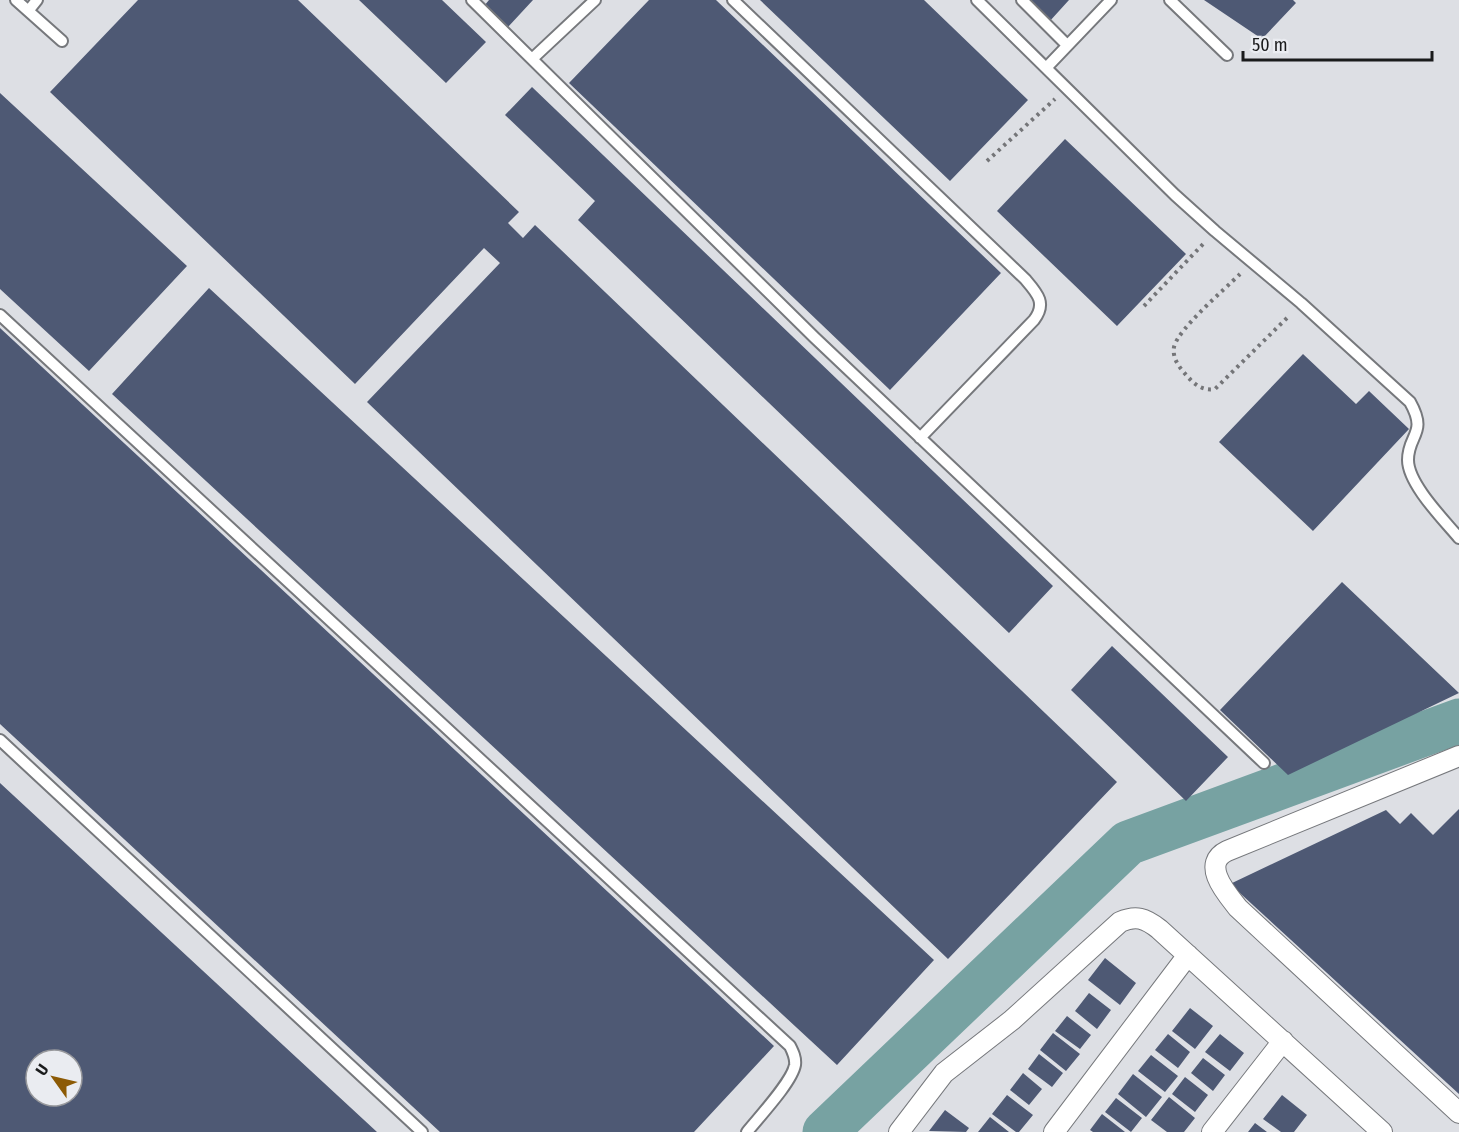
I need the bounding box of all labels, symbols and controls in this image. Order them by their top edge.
scale bar [1243,24,1432,62]
text: 50 m [1252,34,1288,56]
north arrow [24,1048,84,1108]
text: U [31,1061,52,1079]

